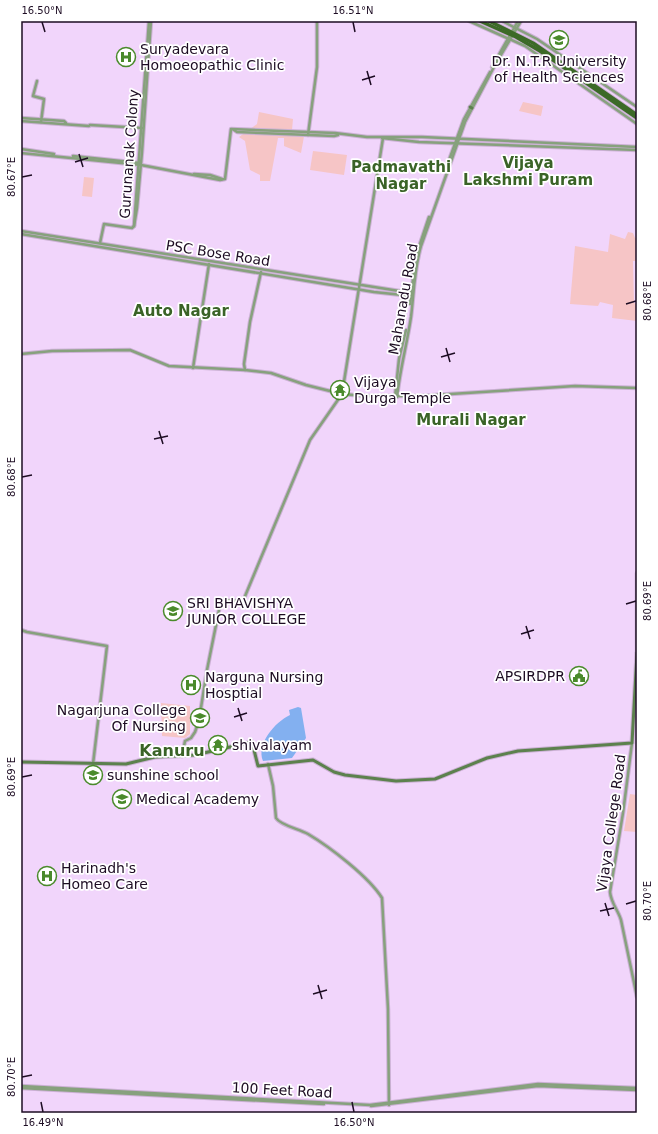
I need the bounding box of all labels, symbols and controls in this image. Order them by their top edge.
text: 16.50°N [21,5,63,16]
text: 16.51°N [332,5,374,16]
school or university icon: Dr. N.T.R University of Health Sciences [548,29,570,51]
place label: Suryadevara Homoeopathic Clinic [140,41,284,73]
hospital icon: Suryadevara Homoeopathic Clinic [115,46,137,68]
place label: Dr. N.T.R University of Health Sciences [491,53,627,85]
street label: Gurunanak Colony [116,89,142,219]
district label: Vijaya Lakshmi Puram [463,154,593,189]
text: 80.67°E [6,157,17,197]
district label: Padmavathi Nagar [351,158,451,193]
street label: PSC Bose Road [165,237,271,269]
street label: Mahanadu Road [385,242,421,356]
text: 80.68°E [642,281,653,321]
district label: Auto Nagar [133,302,230,320]
place label: Vijaya Durga Temple [354,374,451,406]
temple icon: Vijaya Durga Temple [329,379,351,401]
district label: Murali Nagar [416,411,526,429]
text: 80.68°E [6,457,17,497]
text: 80.69°E [642,581,653,621]
place label: SRI BHAVISHYA JUNIOR COLLEGE [186,595,306,627]
school or university icon: SRI BHAVISHYA JUNIOR COLLEGE [162,600,184,622]
public building icon: APSIRDPR [568,665,590,687]
place label: APSIRDPR [495,668,565,684]
place label: Narguna Nursing Hosptial [205,669,323,701]
hospital icon: Narguna Nursing Hosptial [180,674,202,696]
place label: Nagarjuna College Of Nursing [57,702,186,734]
school or university icon: Nagarjuna College Of Nursing [189,707,211,729]
temple icon: shivalayam [207,734,229,756]
place label: shivalayam [232,737,312,753]
district label: Kanuru [139,741,205,760]
street label: Vijaya College Road [593,753,629,893]
text: 80.69°E [6,757,17,797]
school or university icon: sunshine school [82,764,104,786]
place label: sunshine school [107,767,219,783]
school or university icon: Medical Academy [111,788,133,810]
place label: Medical Academy [136,791,259,807]
place label: Harinadh's Homeo Care [61,860,148,892]
hospital icon: Harinadh's Homeo Care [36,865,58,887]
text: 80.70°E [642,881,653,921]
text: 80.70°E [6,1057,17,1097]
street label: 100 Feet Road [231,1079,333,1101]
text: 16.49°N [22,1117,64,1128]
text: 16.50°N [333,1117,375,1128]

